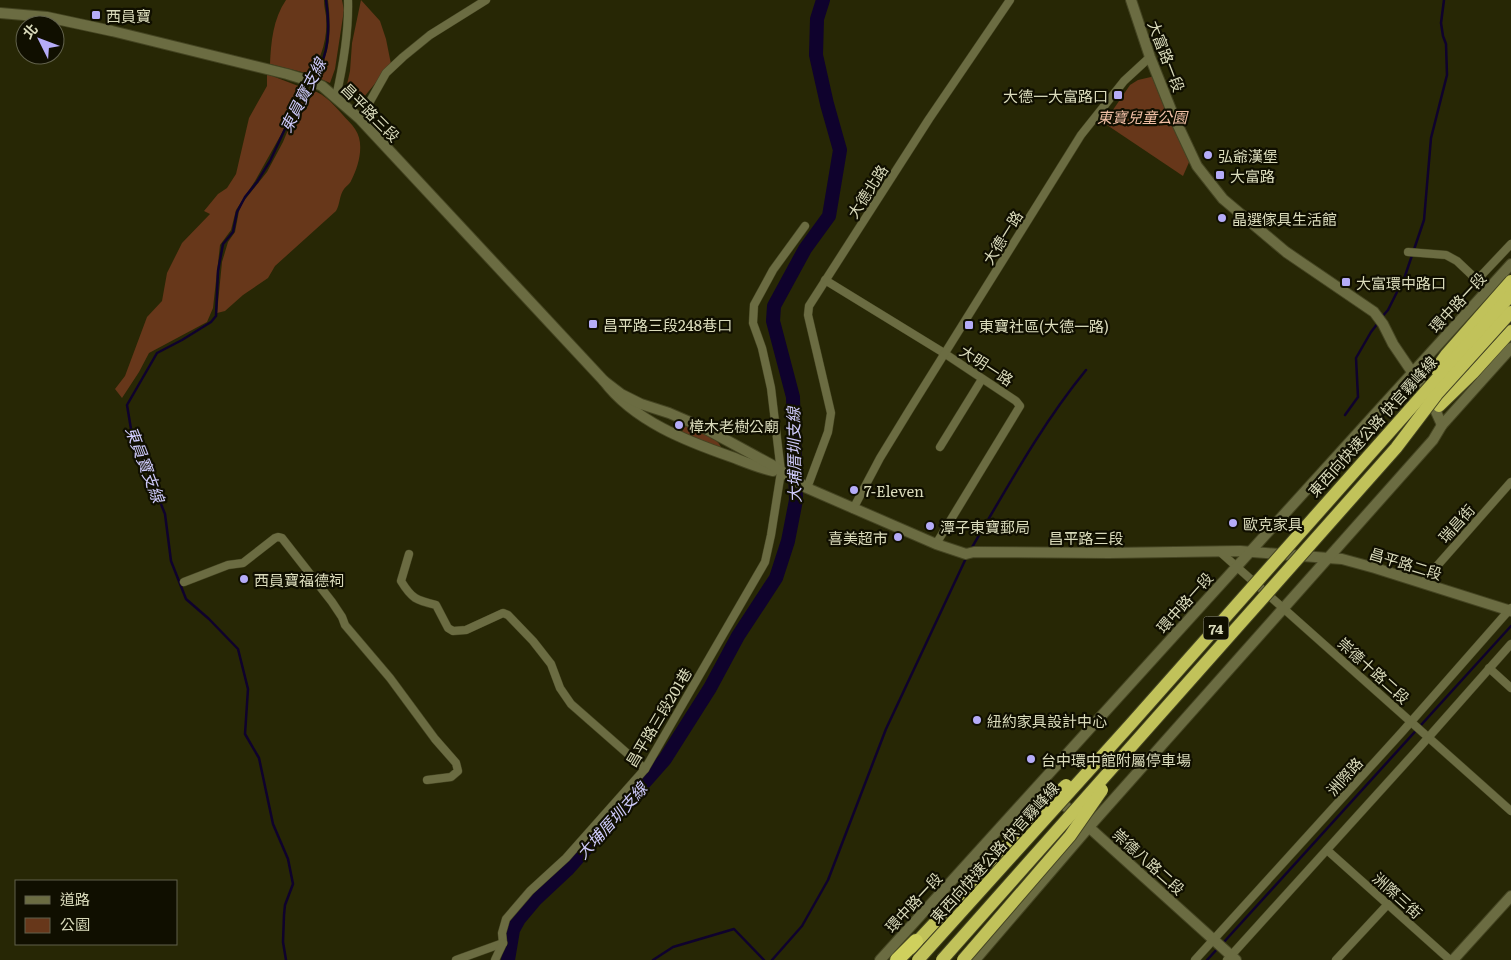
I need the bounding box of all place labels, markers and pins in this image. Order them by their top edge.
place label: 西員寶 [106,4,151,27]
marker: 西員寶 [90,9,102,21]
place label: 大德一大富路口 [1003,84,1108,107]
marker: 大德一大富路口 [1112,89,1124,101]
place label: 弘爺漢堡 [1218,144,1278,167]
marker: 弘爺漢堡 [1202,149,1214,161]
place label: 大富路 [1230,164,1275,187]
marker: 大富路 [1214,169,1226,181]
place label: 晶選傢具生活館 [1232,207,1337,230]
marker: 晶選傢具生活館 [1216,212,1228,224]
place label: 大富環中路口 [1356,271,1446,294]
marker: 大富環中路口 [1340,276,1352,288]
place label: 昌平路三段248巷口 [603,313,732,336]
place label: 東寶社區(大德一路) [979,314,1109,337]
marker: 昌平路三段248巷口 [587,318,599,330]
marker: 東寶社區(大德一路) [963,319,975,331]
place label: 樟木老樹公廟 [689,414,779,437]
marker: 樟木老樹公廟 [673,419,685,431]
place label: 7-Eleven [864,479,924,502]
marker: 7-Eleven [848,484,860,496]
place label: 歐克家具 [1243,512,1303,535]
place label: 潭子東寶郵局 [940,515,1030,538]
marker: 歐克家具 [1227,517,1239,529]
marker: 潭子東寶郵局 [924,520,936,532]
place label: 喜美超市 [828,526,888,549]
marker: 喜美超市 [892,531,904,543]
place label: 西員寶福德祠 [254,568,344,591]
marker: 西員寶福德祠 [238,573,250,585]
place label: 紐約家具設計中心 [987,709,1107,732]
marker: 紐約家具設計中心 [971,714,983,726]
place label: 台中環中館附屬停車場 [1041,748,1191,771]
marker: 台中環中館附屬停車場 [1025,753,1037,765]

